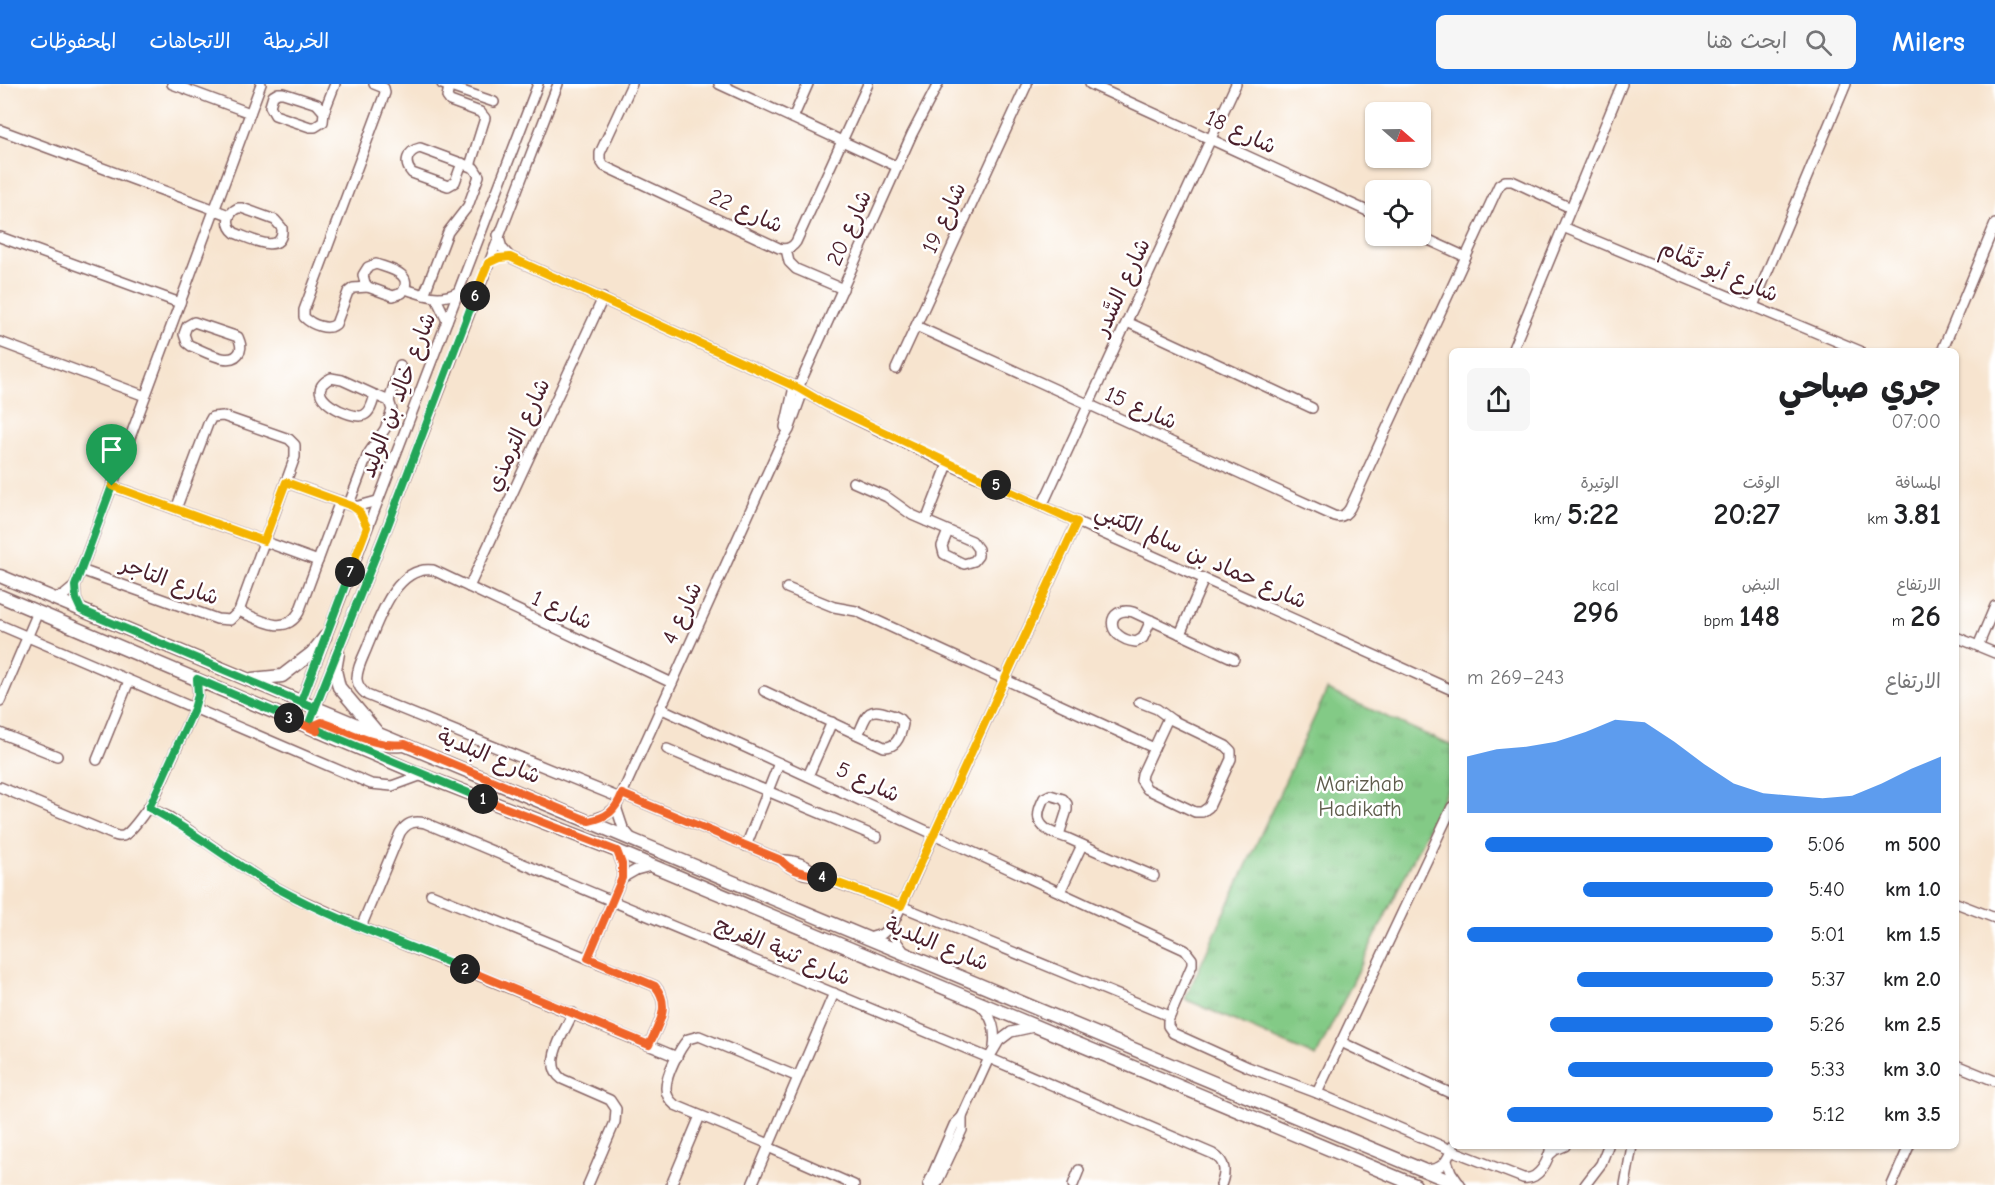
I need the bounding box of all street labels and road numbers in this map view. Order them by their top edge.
street label: شارع 18 [1201,104,1280,161]
street label: شارع 19 [916,178,974,258]
street label: شارع 22 [704,183,787,241]
street label: شارع 20 [821,186,879,271]
street label: شارع أبو تَمَّام [1655,233,1783,310]
street label: شارع السَّدر [1087,234,1158,342]
street label: شارع خالِد بن الوليد [355,309,443,482]
street label: شارع الترمذي [480,374,558,497]
street label: شارع 15 [1100,381,1181,437]
street label: شارع حماد بن سالم الكتبي [1089,498,1311,620]
street label: شارع التاجر [115,551,222,613]
street label: شارع 4 [656,578,709,649]
street label: شارع 1 [527,585,596,637]
street label: شارع البلدية [433,723,544,791]
street label: شارع 5 [831,756,904,810]
street label: شارع ثنية الفريج [711,911,855,993]
street label: شارع البلدية [881,911,993,978]

